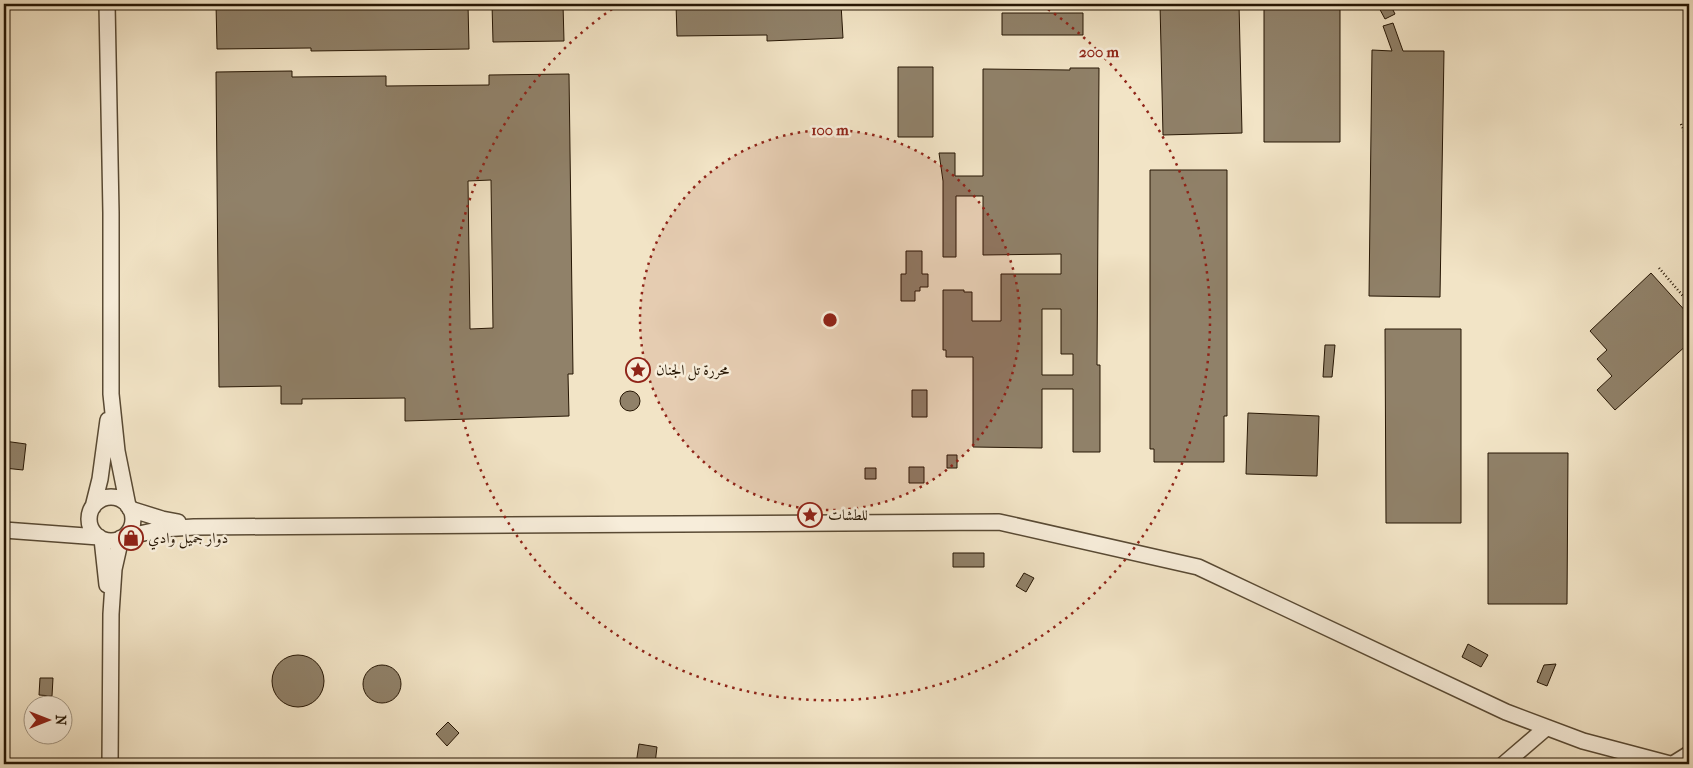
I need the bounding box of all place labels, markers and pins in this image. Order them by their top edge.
centre of rings [821,311,839,329]
place icon: محررة تل الجنان [625,357,651,383]
place label: محررة تل الجنان [656,361,729,381]
place icon: للطشات [797,502,823,528]
place label: للطشات [828,506,868,524]
shop icon: دوار جميل وادي [118,525,144,551]
place label: دوار جميل وادي [148,529,228,550]

